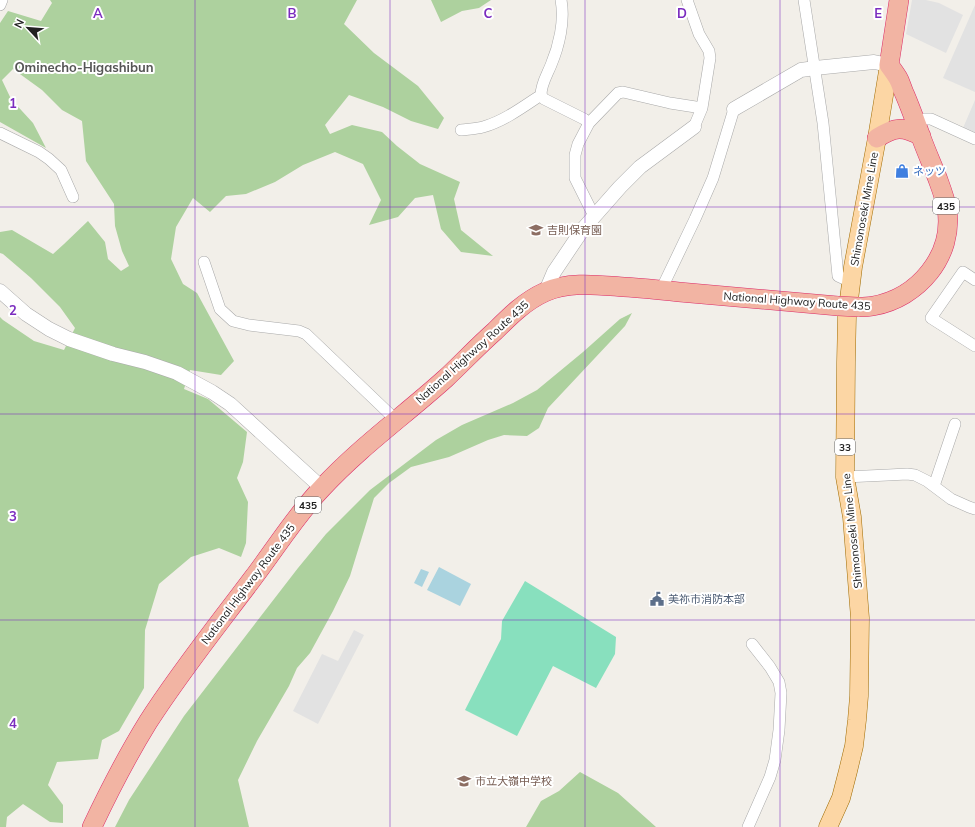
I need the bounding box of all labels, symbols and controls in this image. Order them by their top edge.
text: A [93,5,103,21]
text: B [288,5,297,21]
text: C [484,5,493,21]
text: D [677,5,687,21]
text: E [874,5,882,21]
north arrow [8,8,48,48]
text: N [11,17,27,30]
district label: Ominecho-Higashibun [14,59,154,75]
text: 1 [9,95,17,111]
street label: Shimonoseki Mine Line [847,151,881,267]
shop icon: ネッツ [894,163,910,179]
place label: ネッツ [913,164,946,178]
road number: 435 [933,198,959,214]
school or university icon: 吉則保育園 [528,222,544,238]
place label: 吉則保育園 [547,223,602,237]
street label: National Highway Route 435 [723,289,871,313]
street label: National Highway Route 435 [413,297,532,407]
text: 2 [9,302,17,318]
road number: 33 [835,439,855,455]
street label: Shimonoseki Mine Line [839,473,865,589]
road number: 435 [295,497,321,513]
text: 3 [9,508,17,524]
street label: National Highway Route 435 [198,521,298,647]
public building icon: 美祢市消防本部 [649,591,665,607]
place label: 美祢市消防本部 [668,592,745,606]
text: 4 [9,715,17,731]
school or university icon: 市立大嶺中学校 [456,773,472,789]
place label: 市立大嶺中学校 [475,774,552,788]

